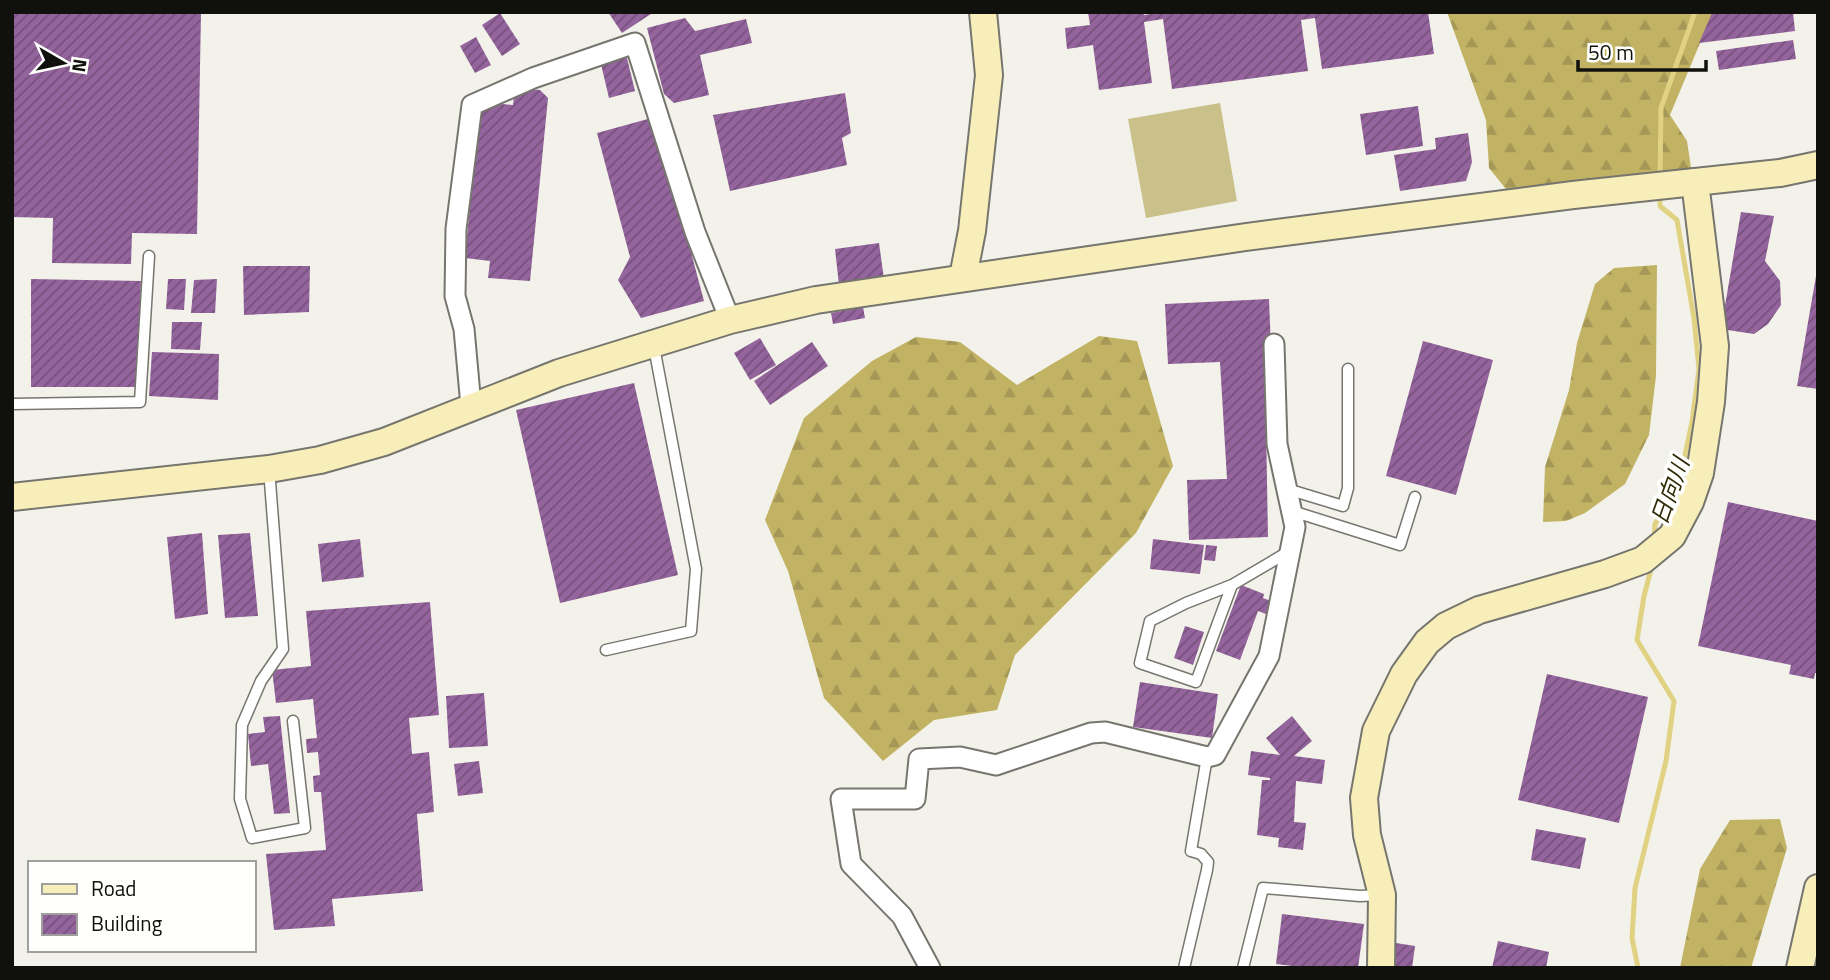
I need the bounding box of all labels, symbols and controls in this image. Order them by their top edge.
north arrow [28,28,98,98]
scale bar [1578,28,1706,72]
text: 50 m [1588,36,1634,68]
text: N [65,57,96,75]
water label: 日向川 [1641,450,1699,529]
legend [28,861,256,952]
text: Road [91,872,136,904]
text: Building [91,907,163,939]

